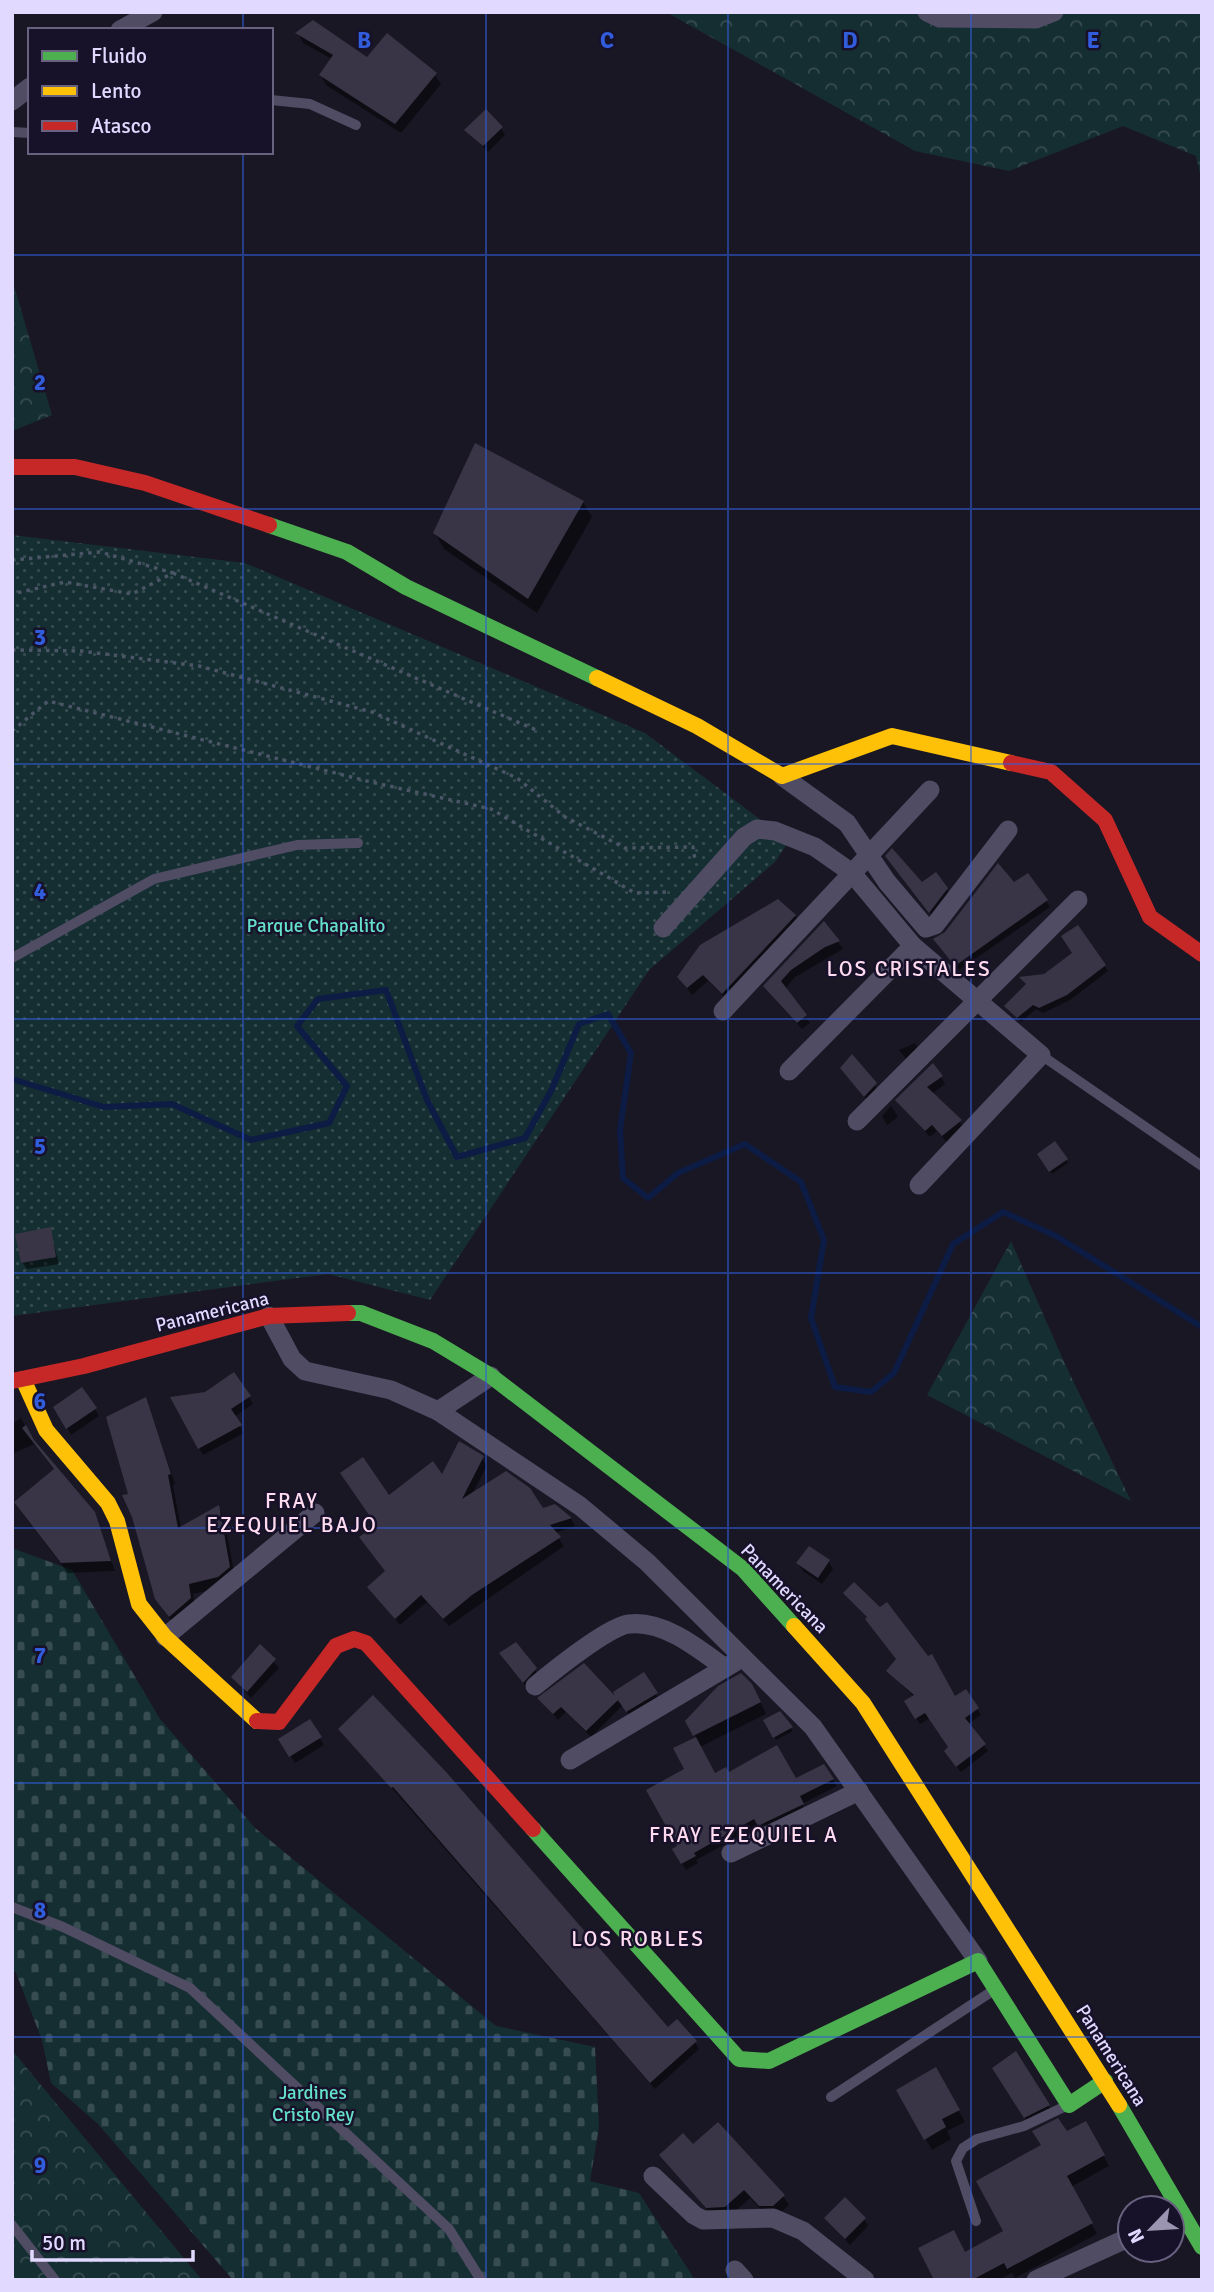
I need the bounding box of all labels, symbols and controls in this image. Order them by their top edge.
text: B [357,26,371,55]
text: C [600,26,614,55]
text: D [842,26,858,55]
text: E [1086,26,1100,55]
legend [28,28,273,154]
text: Fluido [91,43,147,69]
text: Lento [91,78,141,104]
text: Atasco [91,113,151,139]
text: 2 [34,368,46,397]
text: 3 [34,623,46,652]
text: 4 [34,877,46,906]
park label: Parque Chapalito [247,914,386,938]
district label: LOS CRISTALES [826,956,992,982]
text: 5 [34,1132,46,1161]
street label: Panamericana [153,1286,271,1338]
text: 6 [34,1387,46,1416]
district label: FRAY EZEQUIEL BAJO [206,1488,378,1538]
street label: Panamericana [735,1539,833,1639]
text: 7 [34,1641,46,1670]
district label: FRAY EZEQUIEL A [649,1822,839,1848]
text: 8 [34,1896,46,1925]
district label: LOS ROBLES [571,1926,705,1952]
street label: Panamericana [1070,2000,1152,2111]
park label: Jardines Cristo Rey [272,2081,354,2127]
text: 9 [34,2151,46,2180]
north arrow [1116,2194,1186,2264]
scale bar [32,2218,192,2262]
text: N [1123,2225,1150,2247]
text: 50 m [42,2230,86,2256]

